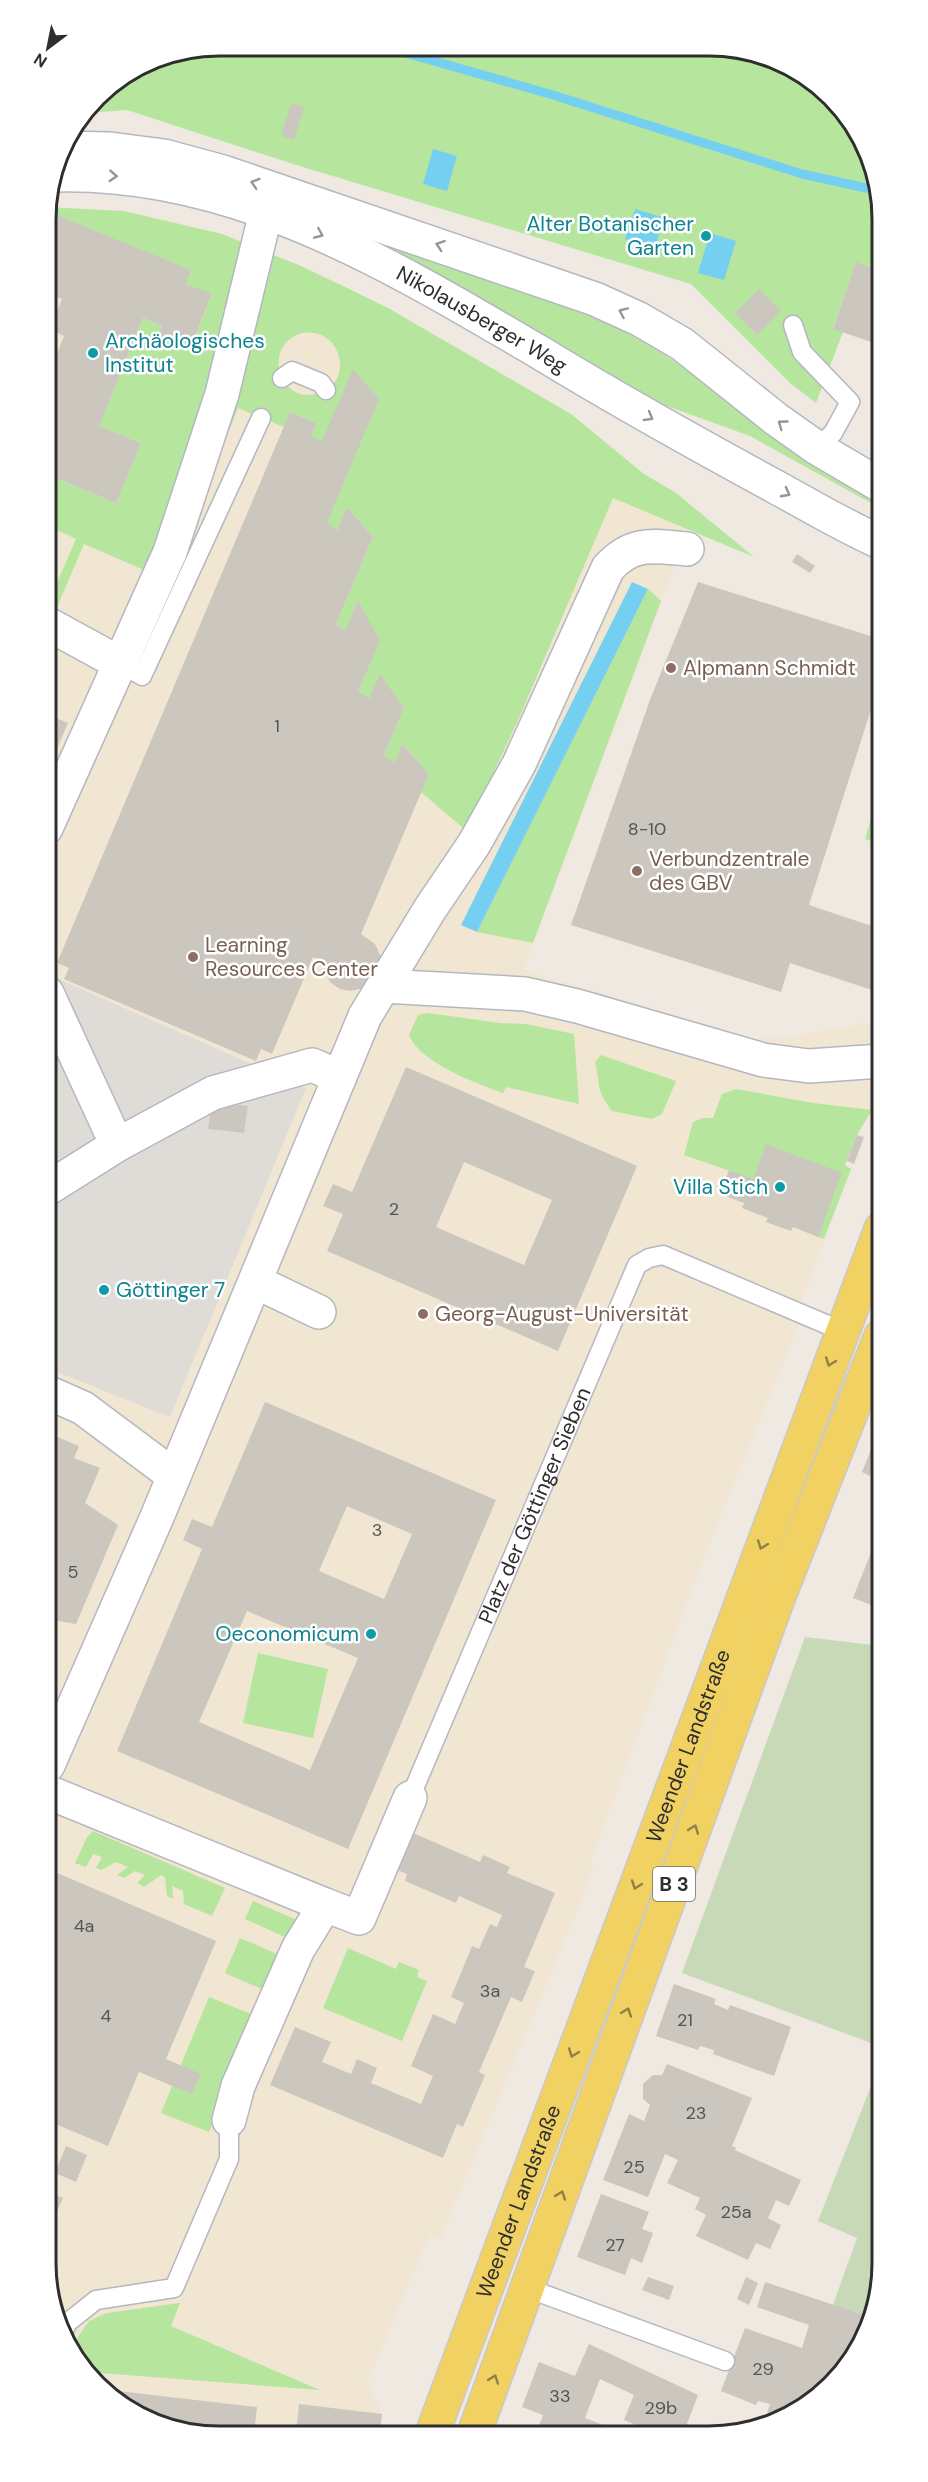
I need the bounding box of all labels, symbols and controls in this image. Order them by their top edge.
north arrow [18,18,78,78]
text: N [30,48,51,72]
one-way arrow [108,169,117,182]
one-way arrow [250,178,261,190]
place label: Alter Botanischer Garten [526,210,694,262]
one-way arrow [313,227,324,239]
marker: Alter Botanischer Garten [699,229,713,243]
one-way arrow [435,240,446,252]
street label: Nikolausberger Weg [392,259,573,380]
one-way arrow [619,307,630,319]
place label: Archäologisches Institut [105,327,265,379]
marker: Archäologisches Institut [86,346,100,360]
one-way arrow [643,410,654,422]
one-way arrow [778,420,789,431]
one-way arrow [780,486,790,497]
place label: Alpmann Schmidt [683,654,856,682]
marker: Alpmann Schmidt [664,661,678,675]
house number: 1 [274,714,280,738]
house number: 8-10 [628,817,666,841]
place label: Verbundzentrale des GBV [649,845,809,897]
marker: Verbundzentrale des GBV [630,864,644,878]
place label: Learning Resources Center [205,931,378,983]
marker: Learning Resources Center [186,950,200,964]
place label: Villa Stich [673,1173,768,1201]
marker: Villa Stich [773,1180,787,1194]
house number: 2 [389,1197,399,1221]
place label: Göttinger 7 [116,1276,225,1304]
marker: Göttinger 7 [97,1283,111,1297]
place label: Georg-August-Universität [435,1300,689,1328]
marker: Georg-August-Universität [416,1307,430,1321]
one-way arrow [825,1356,837,1367]
street label: Platz der Göttinger Sieben [472,1383,597,1628]
house number: 3 [372,1518,382,1542]
one-way arrow [757,1539,769,1550]
house number: 5 [68,1560,78,1584]
place label: Oeconomicum [215,1620,359,1648]
marker: Oeconomicum [364,1627,378,1641]
street label: Weender Landstraße [639,1645,737,1847]
one-way arrow [687,1824,700,1835]
road number: B 3 [653,1867,695,1901]
one-way arrow [630,1879,643,1890]
house number: 4a [74,1914,94,1938]
house number: 3a [480,1979,500,2003]
house number: 4 [101,2004,112,2028]
one-way arrow [620,2007,633,2018]
house number: 21 [677,2008,693,2032]
one-way arrow [568,2047,581,2058]
street label: Weender Landstraße [470,2101,567,2302]
house number: 23 [685,2101,707,2125]
house number: 25 [623,2155,645,2179]
one-way arrow [553,2191,566,2201]
house number: 25a [720,2200,752,2224]
house number: 27 [605,2233,625,2257]
house number: 29 [752,2357,774,2381]
one-way arrow [486,2374,499,2385]
house number: 33 [549,2384,571,2408]
house number: 29b [645,2396,677,2420]

